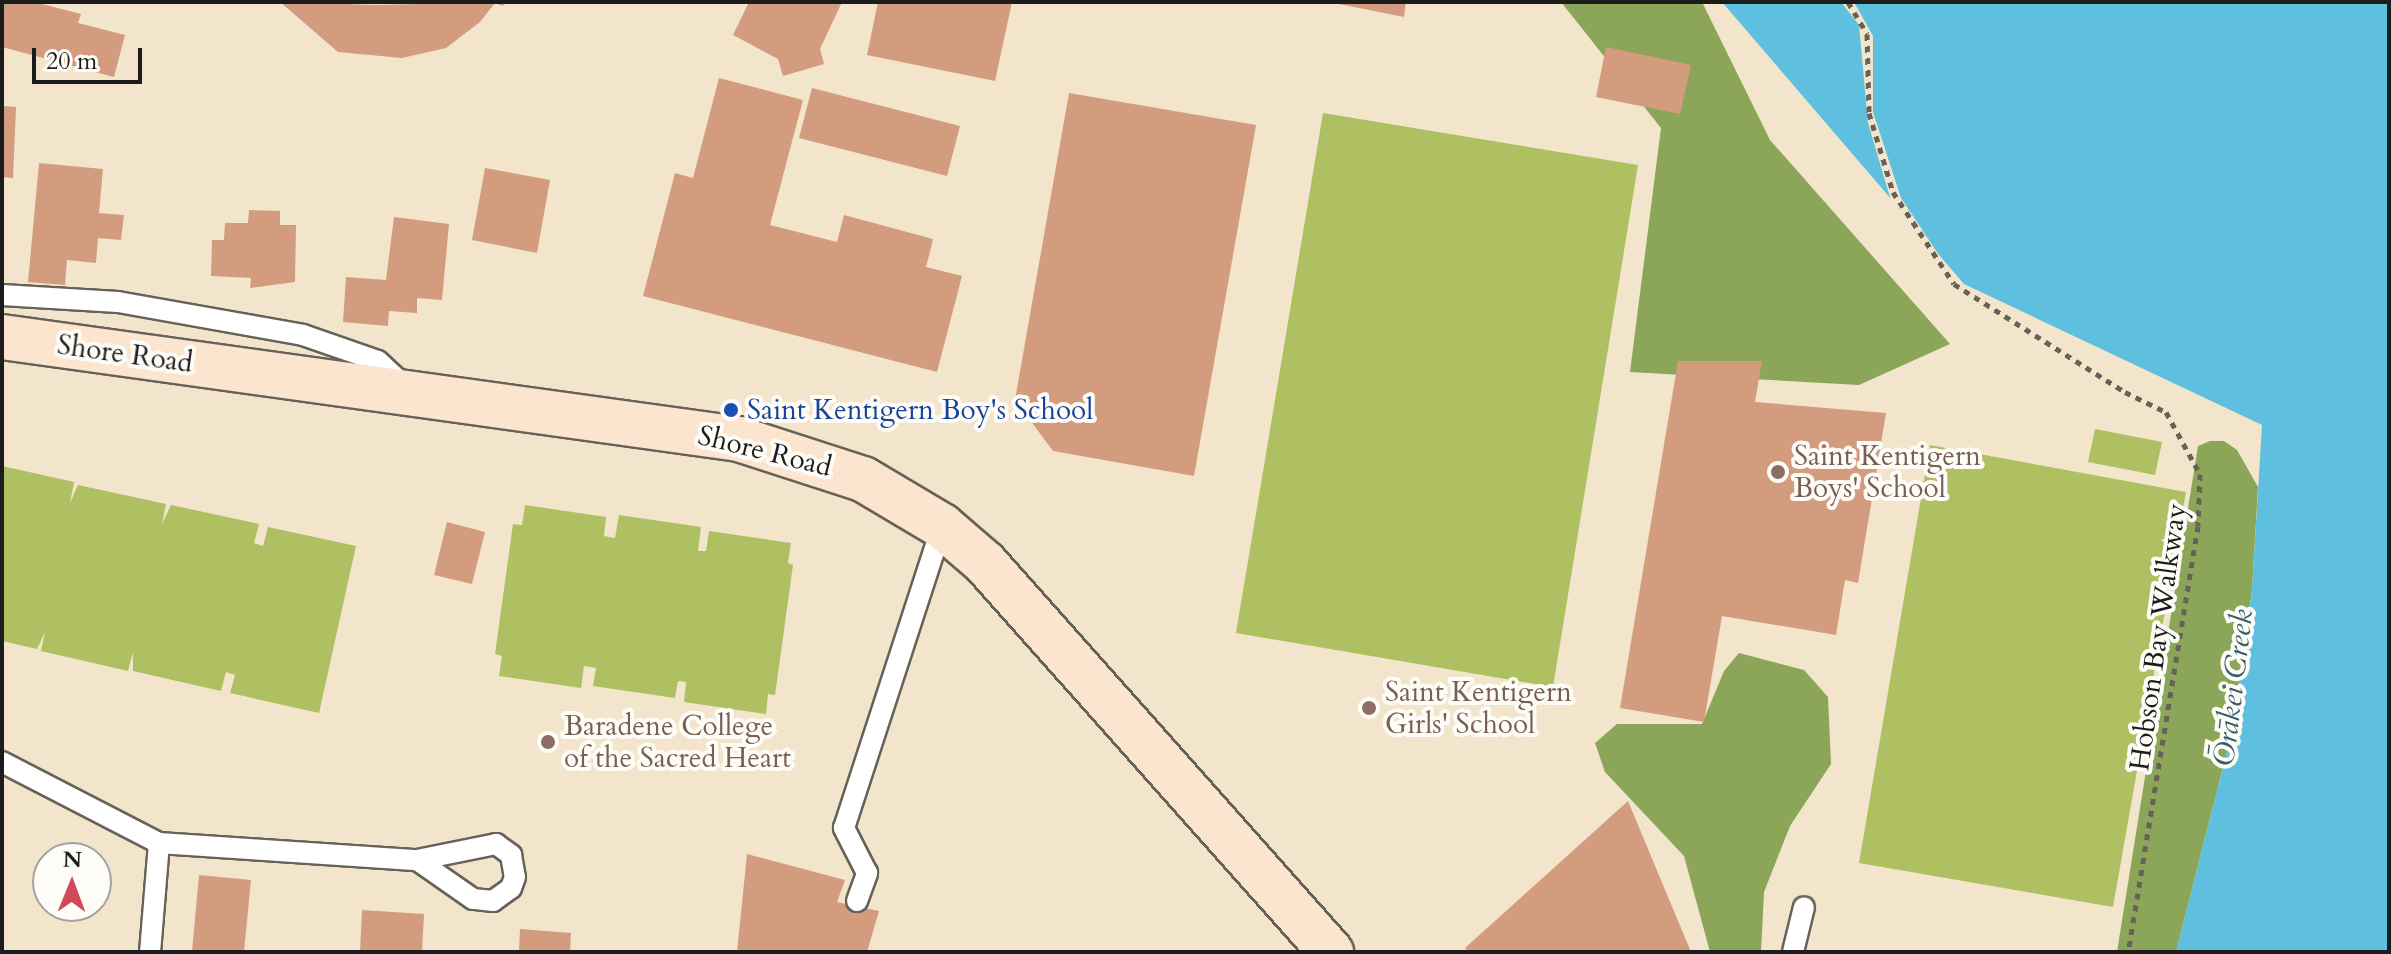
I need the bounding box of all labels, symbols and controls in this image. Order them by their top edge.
scale bar [36,32,146,82]
text: 20 m [46,45,97,78]
street label: Shore Road [55,328,195,380]
place label: Saint Kentigern Boy's School [747,393,1093,427]
marker: Saint Kentigern Boy's School [722,401,740,419]
street label: Shore Road [695,418,835,484]
place label: Saint Kentigern Boys' School [1794,439,1981,505]
marker: Saint Kentigern Boys' School [1769,463,1787,481]
street label: Hobson Bay Walkway [2123,501,2193,773]
water label: Ōrākei Creek [2206,607,2262,769]
place label: Saint Kentigern Girls' School [1385,675,1572,741]
marker: Saint Kentigern Girls' School [1360,699,1378,717]
place label: Baradene College of the Sacred Heart [564,709,791,775]
marker: Baradene College of the Sacred Heart [539,733,557,751]
north arrow [32,842,112,922]
text: N [63,845,82,875]

